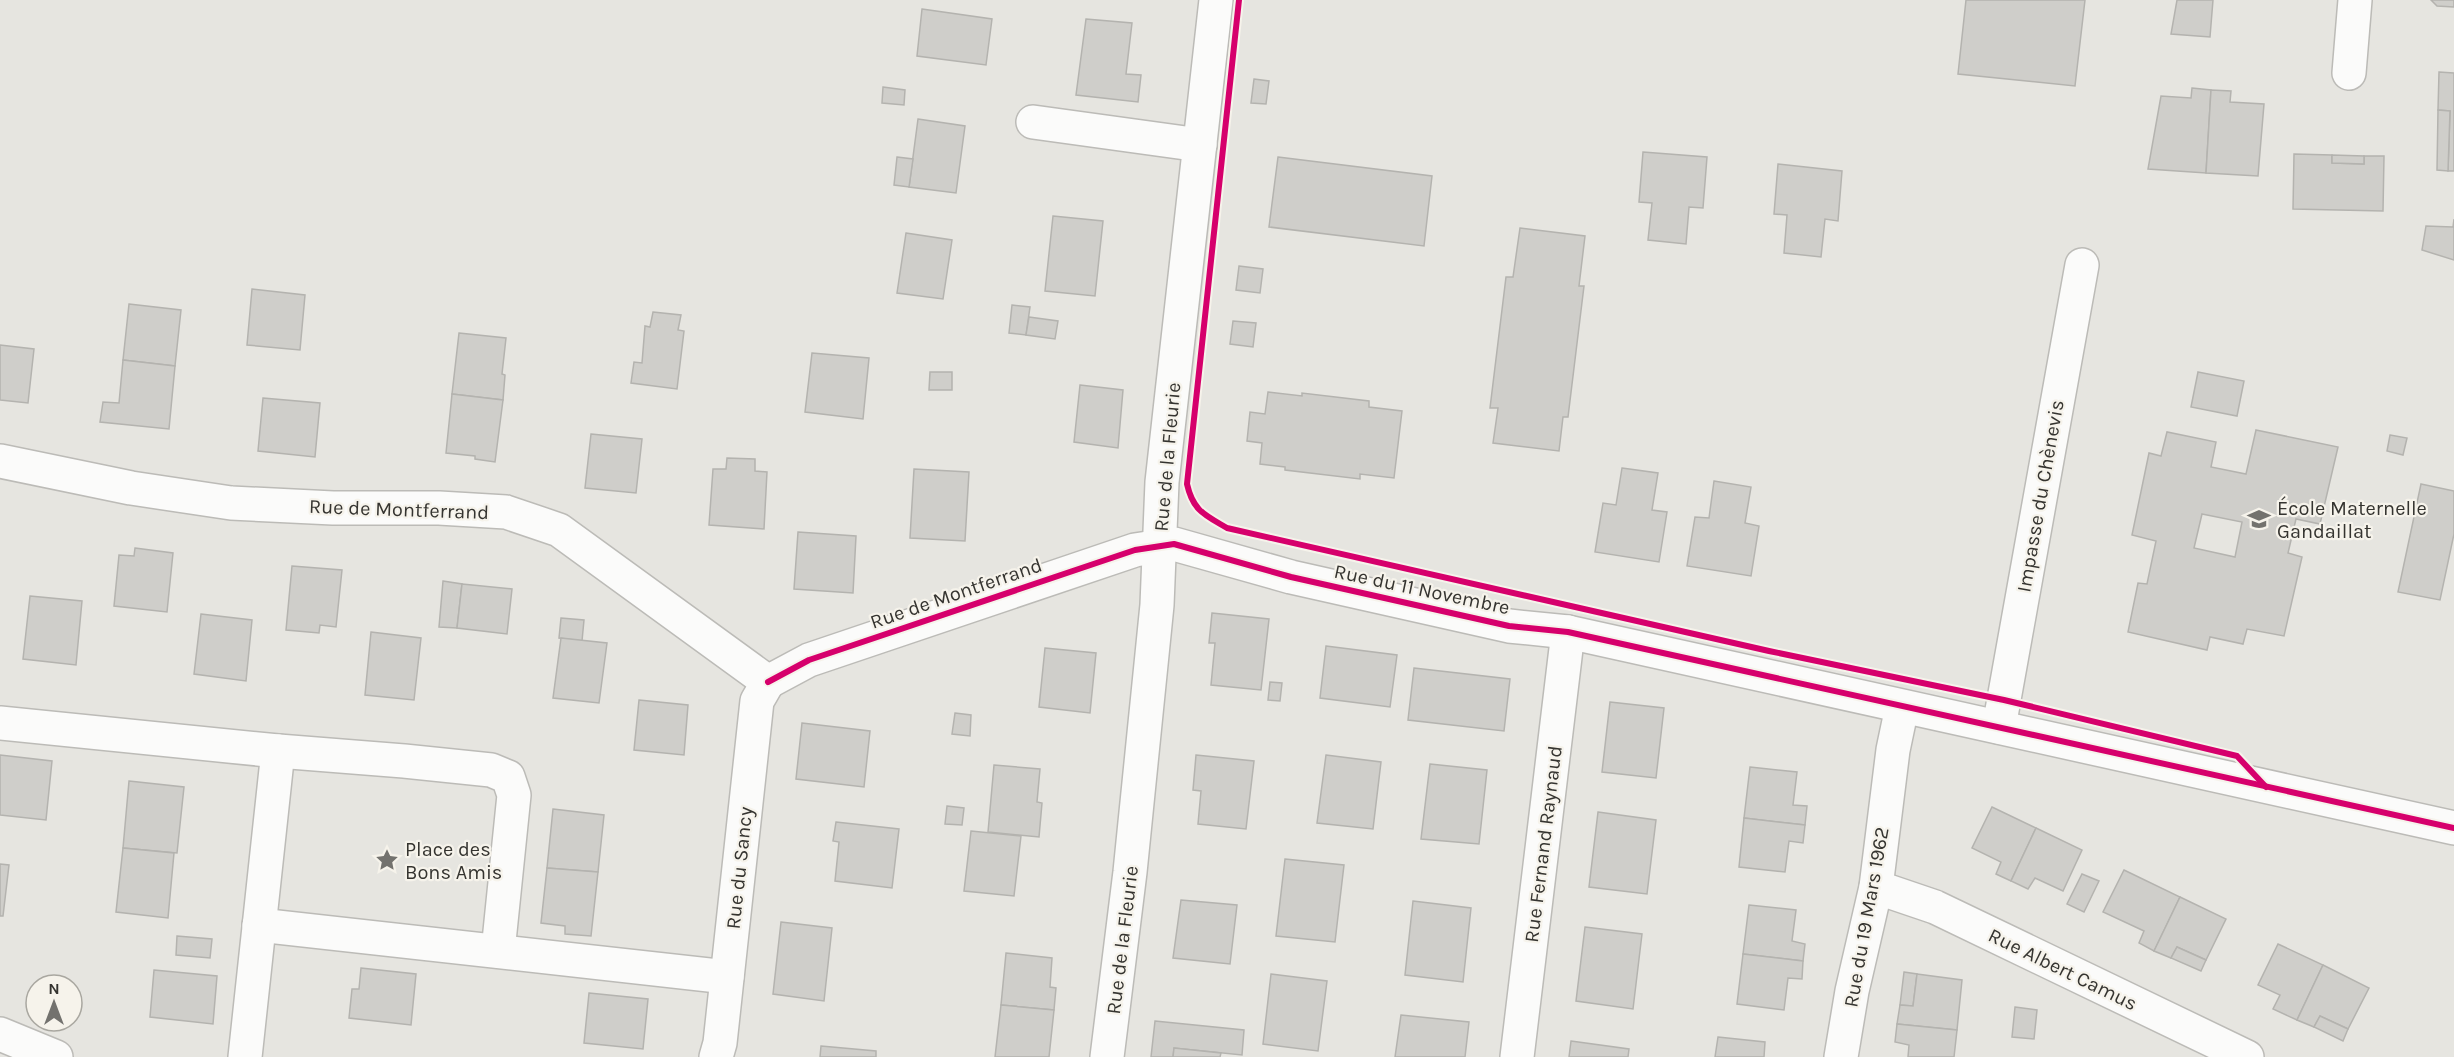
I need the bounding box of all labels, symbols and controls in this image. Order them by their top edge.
street label: Rue de la Fleurie [1150,382,1185,533]
street label: Impasse du Chènevis [2012,398,2069,594]
street label: Rue de Montferrand [309,495,489,524]
place label: École Maternelle Gandaillat [2277,496,2427,543]
school or university icon: École Maternelle Gandaillat [2246,506,2272,532]
street label: Rue de Montferrand [867,553,1045,634]
street label: Rue du 11 Novembre [1332,560,1512,619]
street label: Rue Fernand Raynaud [1520,744,1567,944]
street label: Rue du Sancy [722,806,757,930]
street label: Rue du 19 Mars 1962 [1839,825,1894,1009]
place label: Place des Bons Amis [405,838,502,884]
place icon: Place des Bons Amis [374,847,400,873]
street label: Rue de la Fleurie [1102,864,1143,1016]
street label: Rue Albert Camus [1985,923,2141,1015]
north arrow [24,973,84,1033]
text: N [48,979,60,998]

